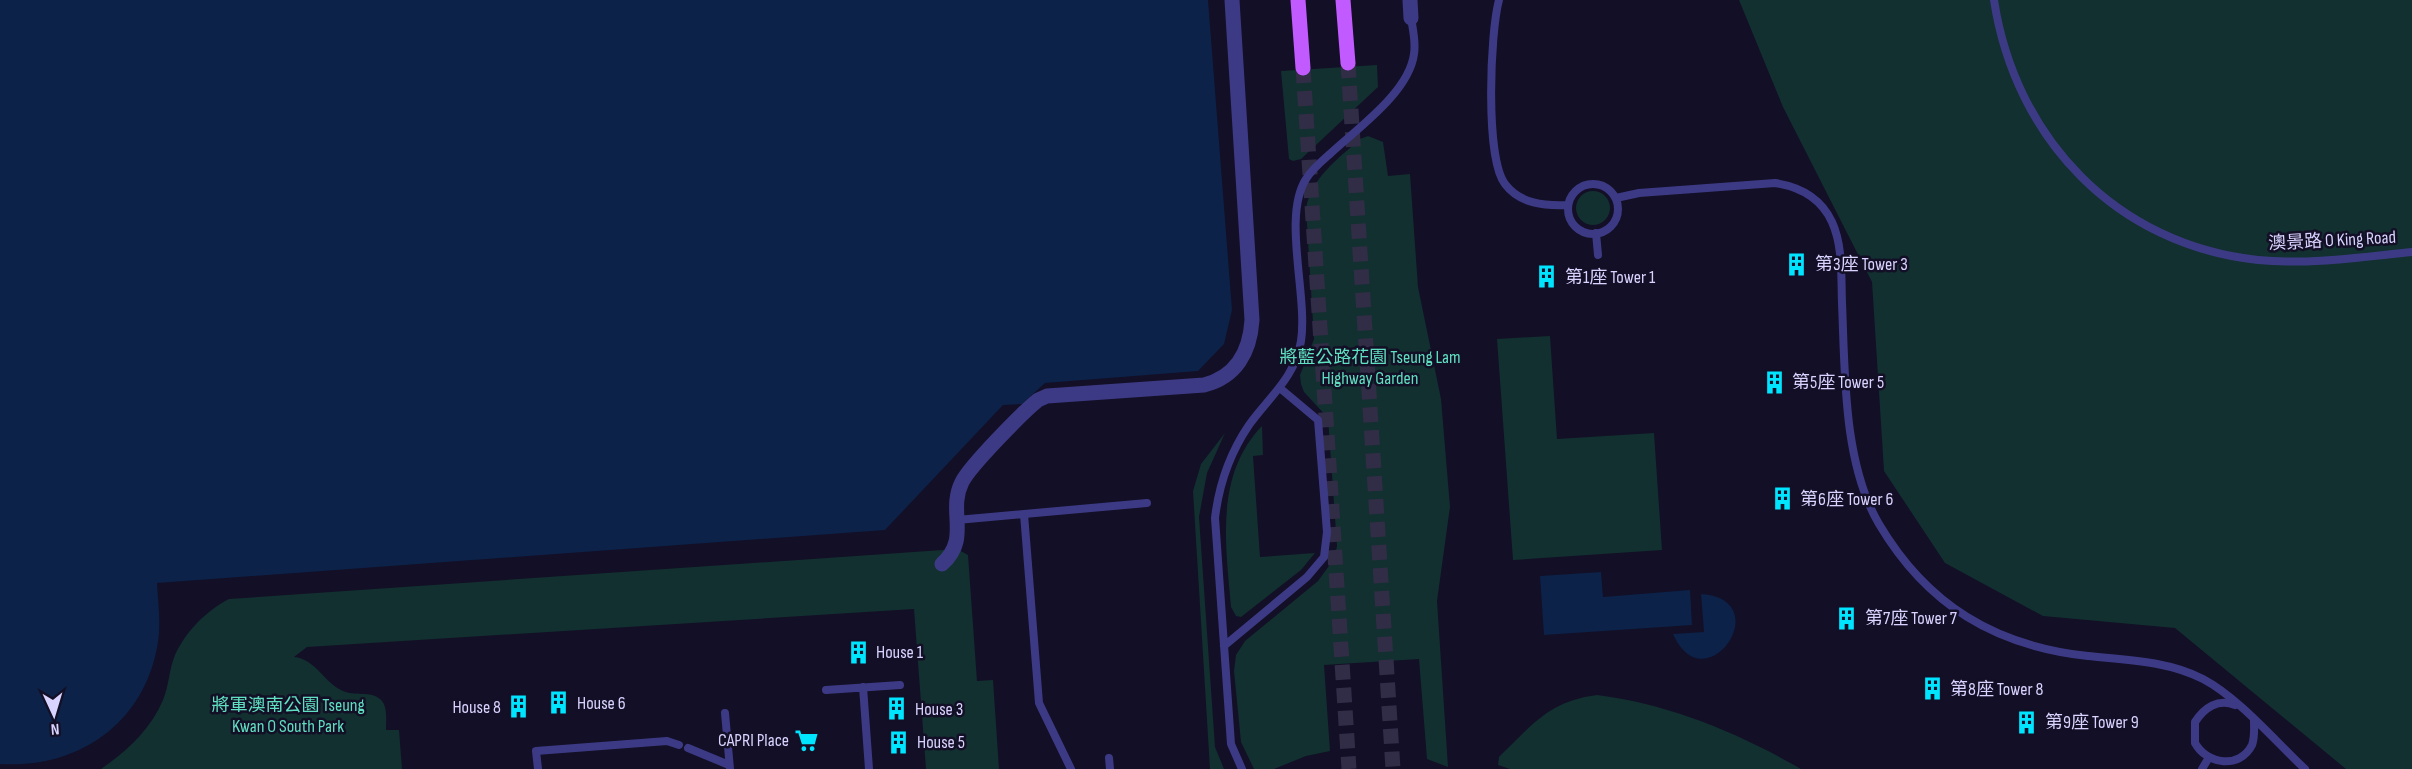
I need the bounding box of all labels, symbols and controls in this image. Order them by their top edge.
street label: 澳景路 O King Road [2268,227,2396,254]
building icon: 第3座 Tower 3 [1784,251,1810,277]
place label: 第3座 Tower 3 [1815,254,1908,275]
building icon: 第1座 Tower 1 [1534,264,1560,290]
place label: 第1座 Tower 1 [1565,267,1656,288]
park label: 將藍公路花園 Tseung Lam Highway Garden [1279,347,1461,389]
building icon: 第5座 Tower 5 [1761,369,1787,395]
place label: 第5座 Tower 5 [1792,372,1884,393]
building icon: 第6座 Tower 6 [1769,486,1795,512]
place label: 第6座 Tower 6 [1800,489,1894,510]
building icon: 第7座 Tower 7 [1834,605,1860,631]
place label: 第7座 Tower 7 [1865,608,1958,629]
building icon: House 1 [845,639,871,665]
place label: House 1 [876,642,924,663]
building icon: 第8座 Tower 8 [1919,676,1945,702]
place label: 第8座 Tower 8 [1950,679,2044,700]
north arrow [24,685,84,745]
building icon: House 6 [546,690,572,716]
place label: House 6 [577,693,626,714]
building icon: House 8 [506,694,532,720]
park label: 將軍澳南公園 Tseung Kwan O South Park [211,695,365,737]
building icon: House 3 [884,696,910,722]
place label: House 8 [452,697,501,718]
place label: House 3 [915,699,963,720]
building icon: 第9座 Tower 9 [2014,709,2040,735]
place label: 第9座 Tower 9 [2045,712,2139,733]
text: N [50,719,60,738]
supermarket icon: CAPRI Place [794,727,820,753]
building icon: House 5 [886,729,912,755]
place label: CAPRI Place [718,730,789,751]
place label: House 5 [917,732,965,753]

